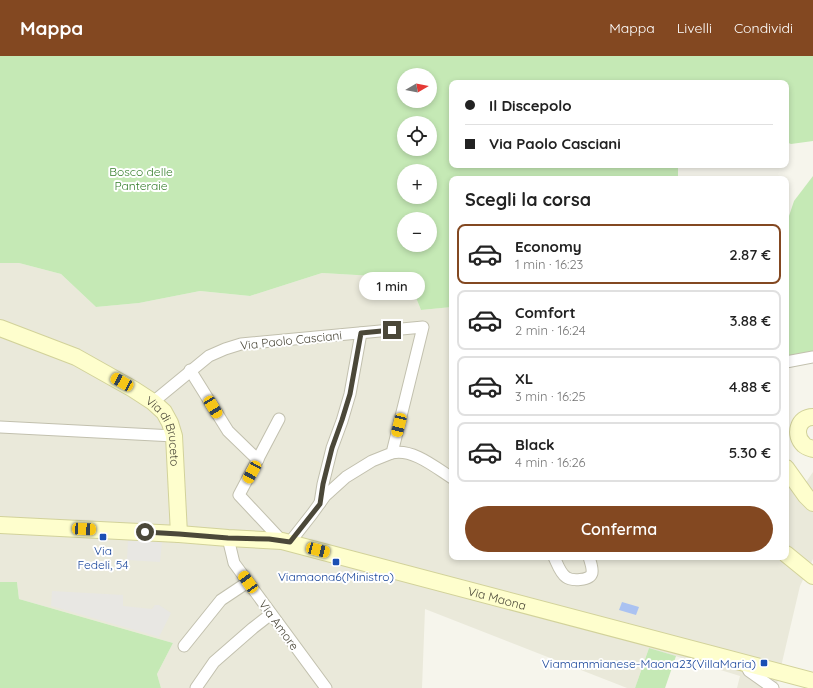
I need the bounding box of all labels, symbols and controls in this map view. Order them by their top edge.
text: Mappa [20,16,83,40]
text: Mappa [609,19,655,37]
text: Livelli [677,19,712,37]
text: Condividi [734,19,793,37]
north arrow [397,68,437,108]
map controls [397,68,437,252]
text: Il Discepolo [489,96,572,115]
button: locate [397,116,437,156]
text: Via Paolo Casciani [489,134,621,153]
park label: Bosco delle Panteraie [109,164,173,193]
button: + [397,164,437,204]
text: Scegli la corsa [465,188,591,211]
button: − [397,212,437,252]
icon: car [467,236,503,272]
text: Economy [515,237,582,256]
text: 2.87 € [729,245,771,264]
text: 1 min · 16:23 [515,256,583,272]
callout: 1 min [359,272,425,300]
text: 1 min [376,278,408,294]
icon: car [467,302,503,338]
text: Comfort [515,303,576,322]
text: 3.88 € [729,311,771,330]
route end [383,321,401,339]
text: 2 min · 16:24 [515,322,586,338]
street label: Via Paolo Casciani [239,327,343,353]
icon: car [467,368,503,404]
text: XL [515,369,533,388]
car [109,371,135,393]
text: 4.88 € [729,377,771,396]
text: 3 min · 16:25 [515,388,586,404]
street label: Via di Bruceto [143,392,183,467]
car [202,394,224,420]
car [390,412,408,438]
icon: car [467,434,503,470]
text: Black [515,435,555,454]
text: 5.30 € [729,443,771,462]
text: 4 min · 16:26 [515,454,586,470]
car [241,459,263,485]
button: Conferma [465,506,773,552]
car [72,522,96,536]
route start [136,523,154,541]
marker: Via Fedeli, 54 [98,532,108,542]
car [305,541,331,559]
place label: Via Fedeli, 54 [77,543,129,572]
marker: Viamaona6(Ministro) [331,557,341,567]
car [236,569,260,595]
place label: Viamaona6(Ministro) [278,569,394,584]
street label: Via Maona [466,583,528,613]
street label: Via Amore [256,597,302,653]
place label: Viamammianese-Maona23(VillaMaria) [542,656,756,671]
marker: Viamammianese-Maona23(VillaMaria) [759,658,769,668]

